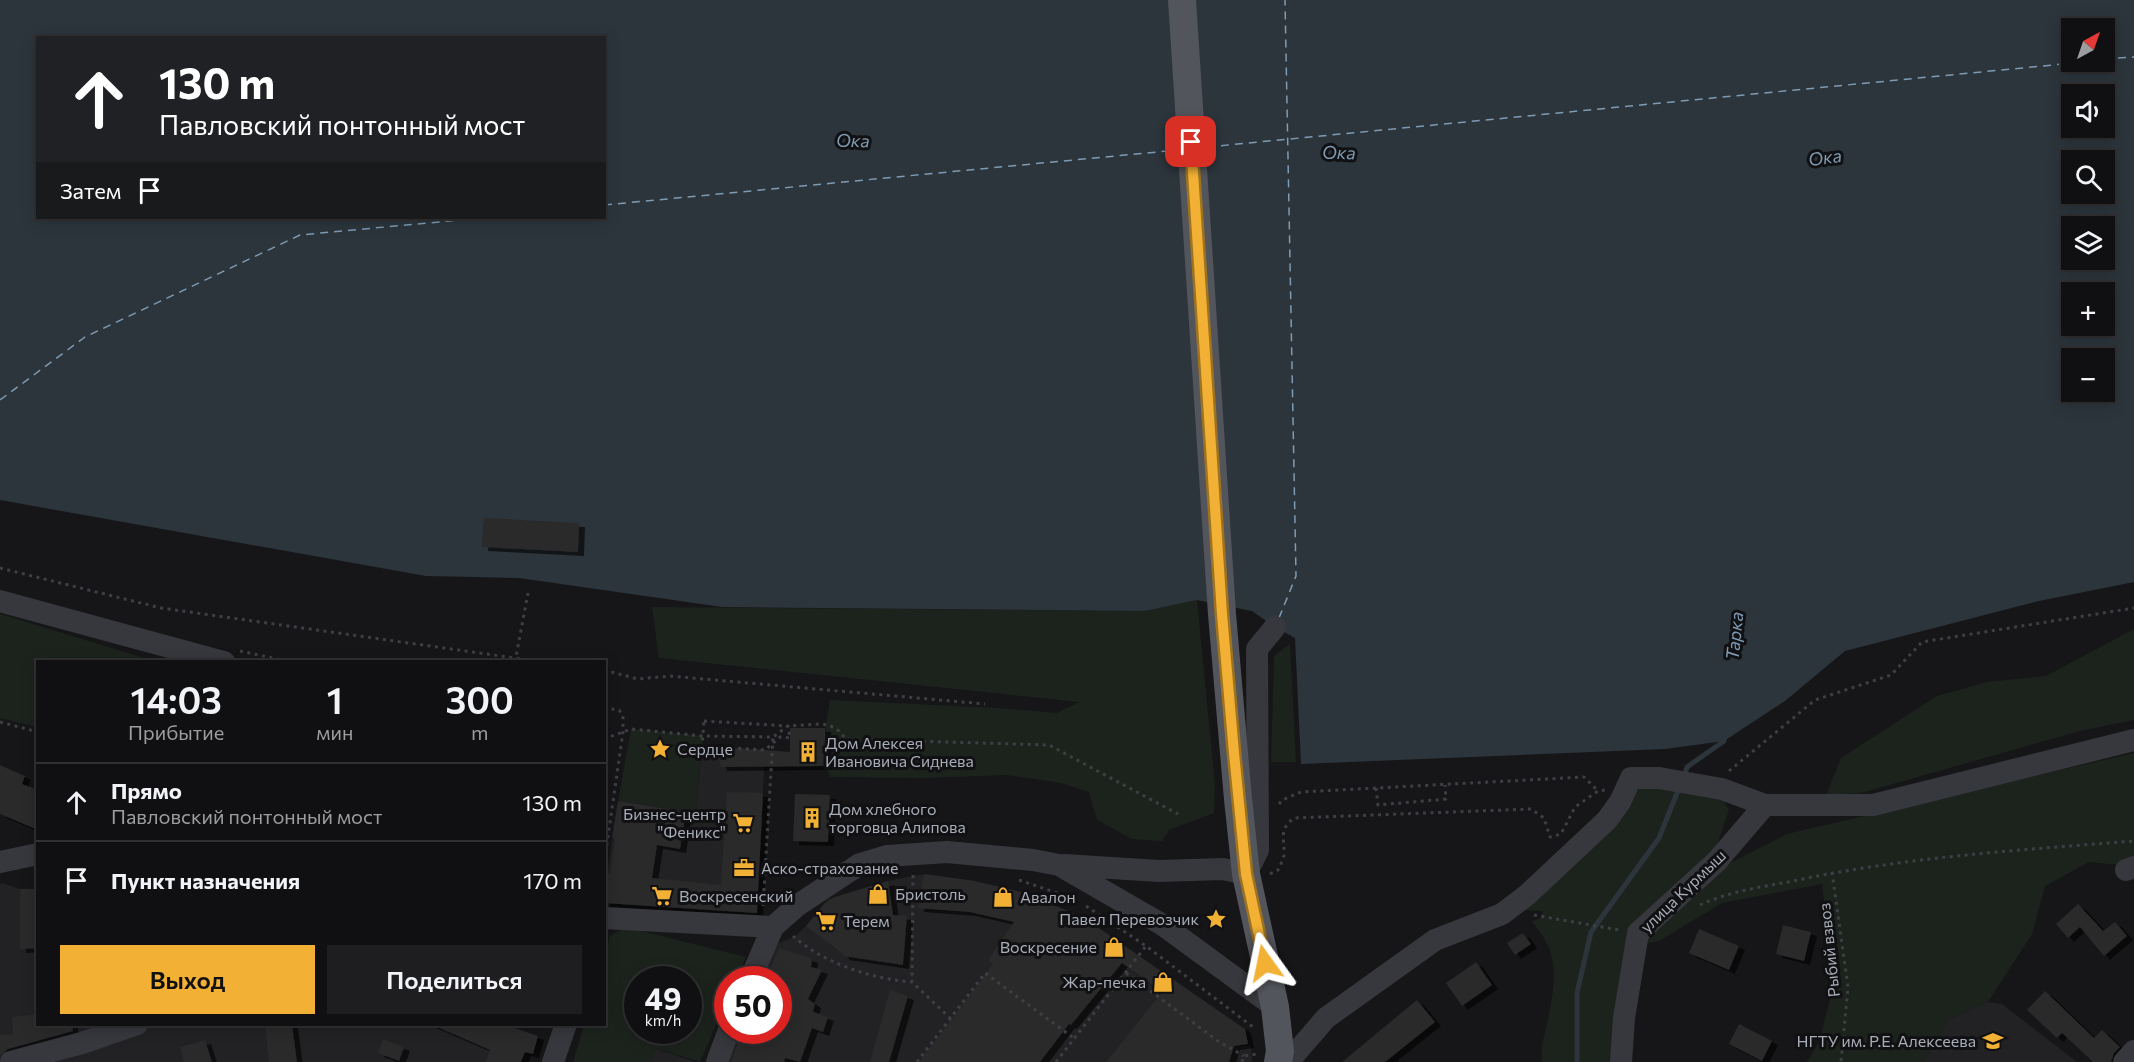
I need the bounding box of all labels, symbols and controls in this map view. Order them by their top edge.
north arrow [2061,18,2115,72]
map controls [2061,18,2115,402]
text: 130 m [159,56,275,108]
icon: ahead [60,60,138,138]
button: sound [2061,84,2115,138]
text: Павловский понтонный мост [159,108,525,141]
pin [1165,116,1216,167]
icon: arrive [1174,125,1207,158]
water label: Ока [836,129,870,151]
water label: Ока [1322,141,1356,163]
water label: Ока [1807,144,1843,170]
button: search [2061,150,2115,204]
icon: arrive [133,174,166,207]
text: Затем [60,177,121,204]
button: layers [2061,216,2115,270]
button: + [2061,282,2115,336]
button: − [2061,348,2115,402]
water label: Тарка [1721,610,1747,661]
text: 14:03 [130,677,222,721]
text: 1 [327,677,343,721]
text: 300 [445,677,514,721]
text: Прибытие [128,720,224,744]
text: мин [316,720,353,744]
text: m [471,720,488,744]
place label: Дом Алексея Ивановича Сиднева [825,733,974,770]
place icon: Сердце [648,737,672,761]
place label: Сердце [677,739,733,758]
building icon: Дом Алексея Ивановича Сиднева [796,740,820,764]
text: Прямо [111,777,182,804]
icon: ahead [60,786,93,819]
text: 130 m [522,789,582,816]
place label: Дом хлебного торговца Алипова [829,799,966,836]
text: Павловский понтонный мост [111,804,382,828]
place label: Бизнес-центр "Феникс" [623,804,726,841]
building icon: Дом хлебного торговца Алипова [800,806,824,830]
supermarket icon: Бизнес-центр "Феникс" [731,811,755,835]
street label: улица Курмыш [1636,845,1729,936]
office icon: Аско-страхование [732,856,756,880]
place label: Аско-страхование [761,858,898,877]
icon: arrive [60,864,93,897]
text: Пункт назначения [111,867,300,894]
text: 170 m [523,867,582,894]
shop icon: Бристоль [866,882,890,906]
supermarket icon: Воскресенский [650,884,674,908]
place label: Бристоль [895,884,966,903]
shop icon: Авалон [991,885,1015,909]
place label: Воскресенский [679,886,793,905]
place label: Авалон [1020,887,1076,906]
street label: Рыбий взвоз [1814,902,1843,998]
place icon: Павел Перевозчик [1204,907,1228,931]
supermarket icon: Терем [814,909,838,933]
place label: Павел Перевозчик [1059,909,1199,928]
place label: Терем [843,911,890,930]
position arrow [1233,931,1297,995]
shop icon: Воскресение [1102,935,1126,959]
place label: Воскресение [1000,937,1097,956]
button: Выход [60,945,315,1014]
button: Поделиться [327,945,582,1014]
speed limit sign: 50 [714,966,792,1044]
shop icon: Жар-печка [1151,970,1175,994]
place label: Жар-печка [1062,972,1146,991]
text: 49 [645,979,681,1016]
text: km/h [645,1011,681,1029]
school or university icon: НГТУ им. Р.Е. Алексеева [1981,1029,2005,1053]
place label: НГТУ им. Р.Е. Алексеева [1796,1031,1976,1050]

